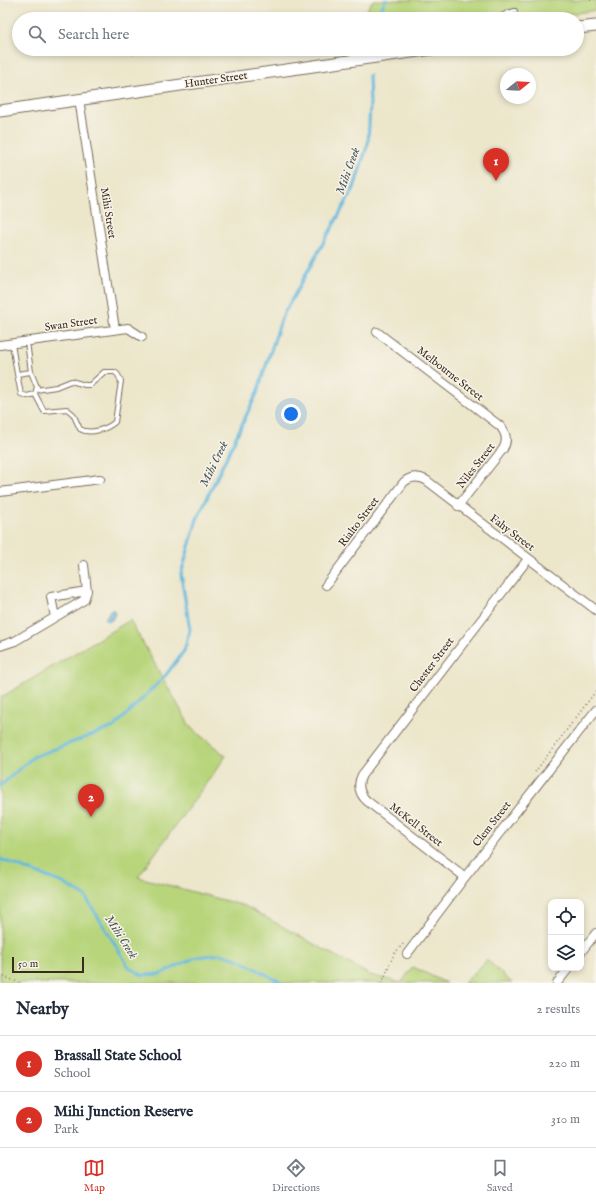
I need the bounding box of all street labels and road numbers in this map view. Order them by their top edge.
street label: Hunter Street [184,69,249,91]
street label: Mihi Street [97,186,119,240]
street label: Swan Street [44,313,98,335]
street label: Melbourne Street [414,344,486,404]
street label: Niles Street [454,440,498,492]
street label: Rialto Street [336,494,382,550]
street label: Fahy Street [487,512,537,555]
street label: Chester Street [407,635,457,695]
street label: Clem Street [470,798,514,850]
street label: McKell Street [387,800,446,850]

